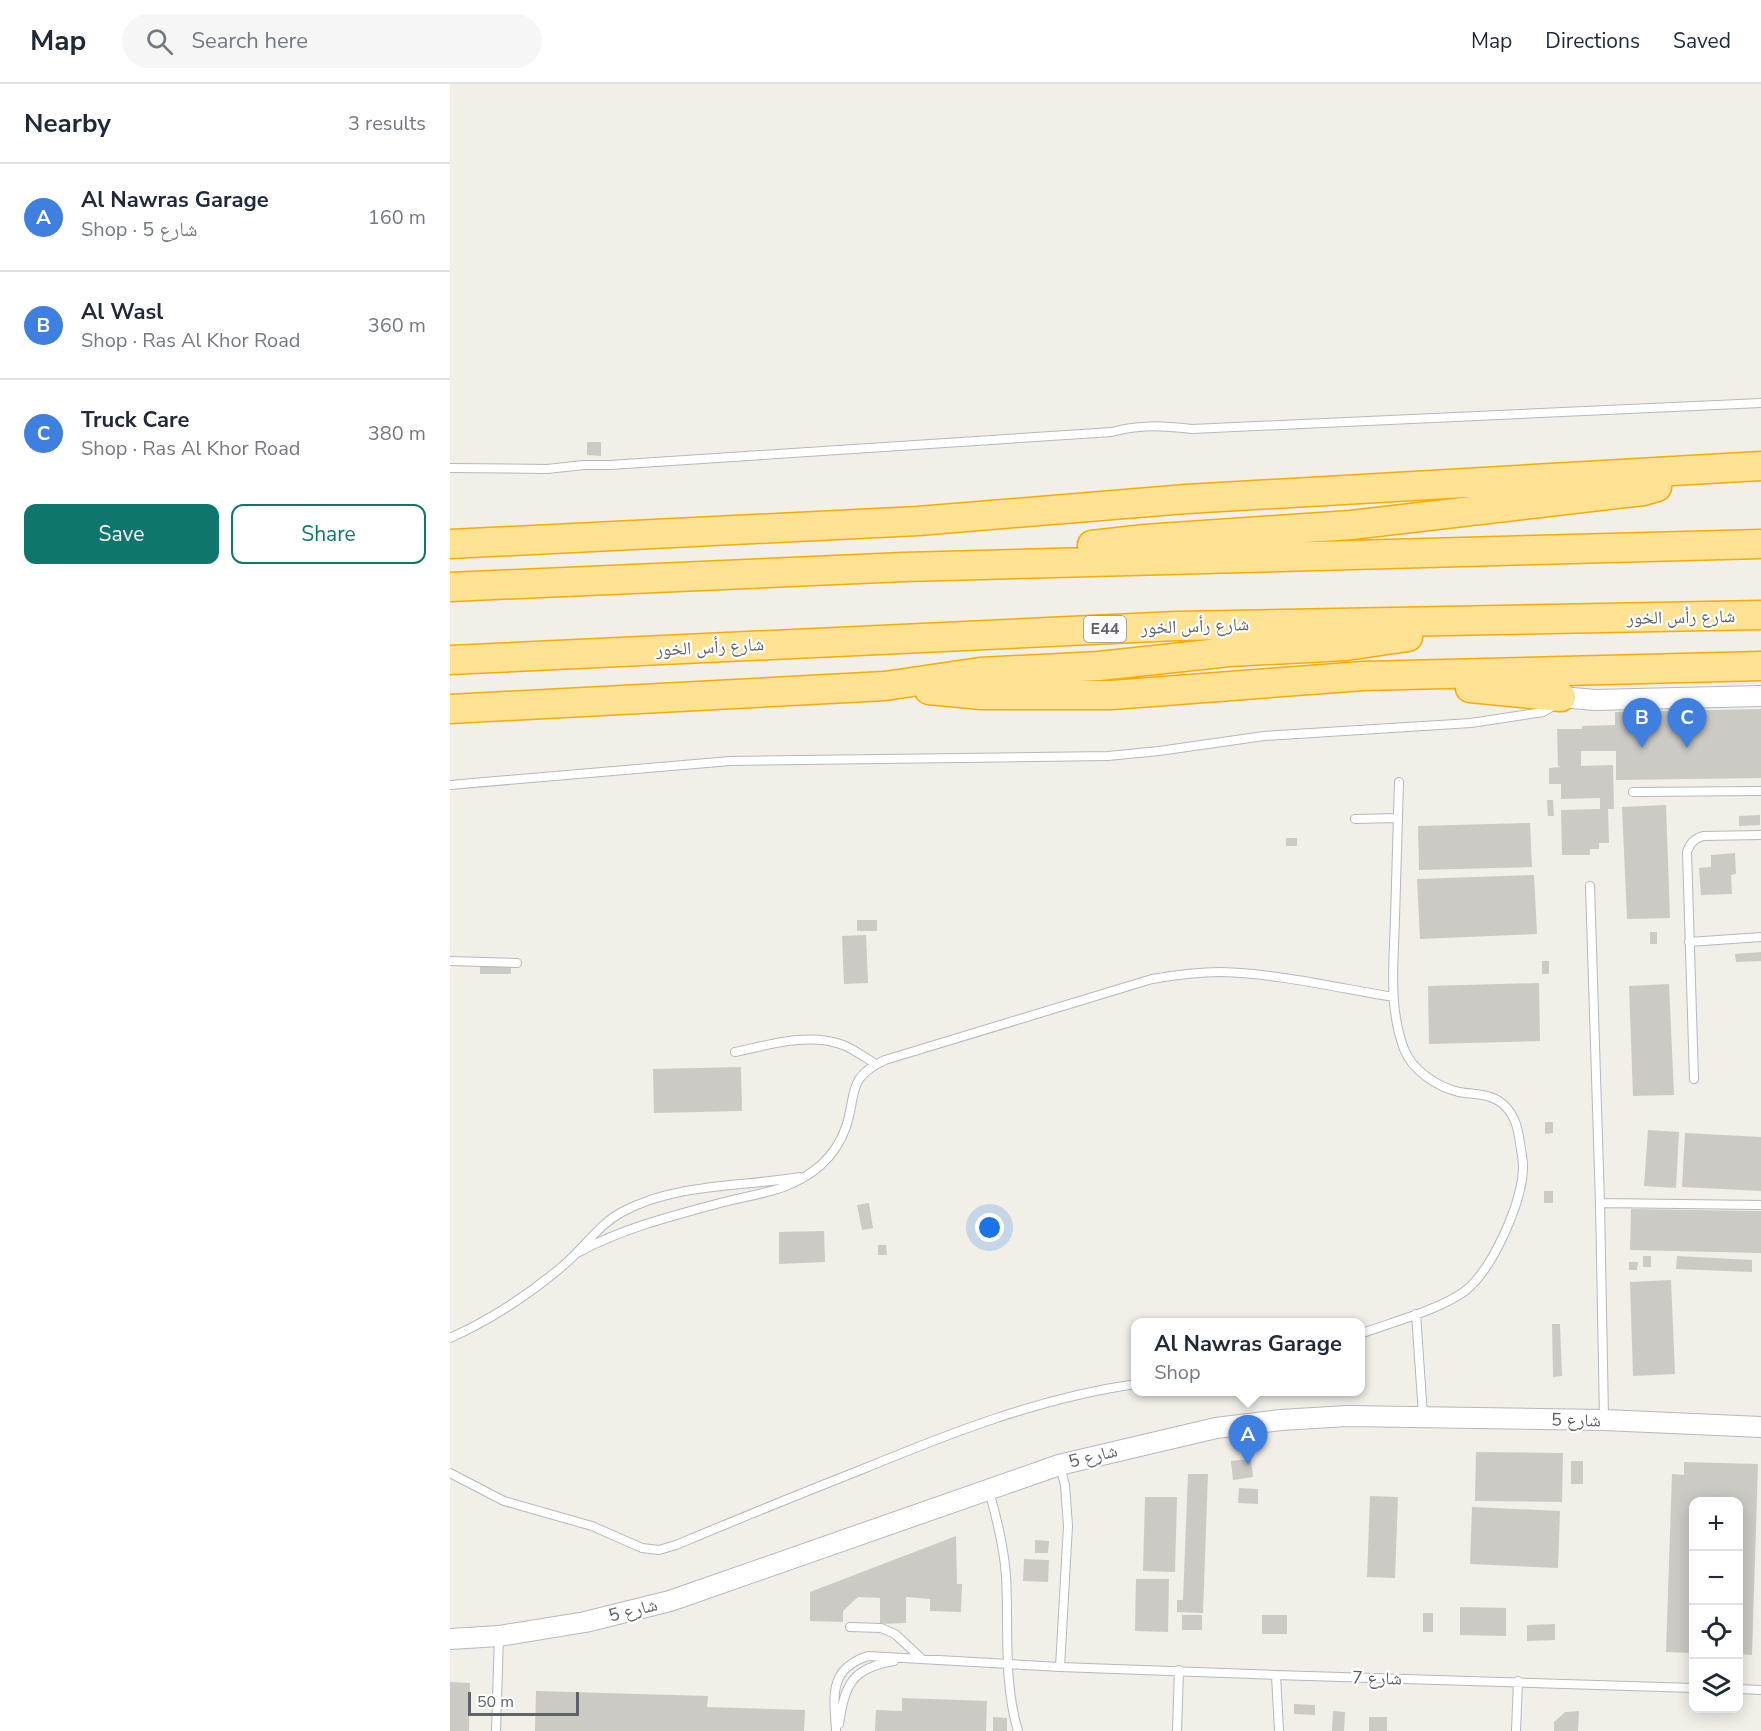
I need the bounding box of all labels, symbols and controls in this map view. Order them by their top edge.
search box [122,14,542,68]
text: Map [30,22,86,60]
icon: search [143,25,176,58]
text: Search here [191,26,308,56]
text: Map [1471,27,1512,55]
text: Directions [1545,27,1640,55]
text: Saved [1673,27,1731,55]
text: Nearby [24,106,111,141]
text: 3 results [348,110,426,137]
text: Al Nawras Garage [81,185,269,215]
text: A [36,204,51,231]
text: 160 m [368,204,426,231]
text: Shop · شارع 5 [81,216,197,243]
text: Al Wasl [81,297,163,327]
text: B [37,312,50,339]
text: 360 m [368,312,426,339]
text: Shop · Ras Al Khor Road [81,327,300,354]
text: Truck Care [81,405,189,435]
text: C [37,420,50,447]
text: 380 m [368,420,426,447]
text: Shop · Ras Al Khor Road [81,435,300,462]
button: Save [24,504,219,564]
button: Share [231,504,426,564]
street label: شارع رأس الخور [1626,604,1735,630]
street label: شارع رأس الخور [1139,612,1250,640]
road number: E44 [1084,616,1126,642]
street label: شارع رأس الخور [654,632,765,662]
pin: B [1622,698,1662,748]
pin: C [1668,698,1706,748]
your location [975,1213,1004,1242]
popup [1131,1318,1365,1396]
text: Al Nawras Garage [1154,1329,1342,1359]
text: Shop [1154,1359,1201,1386]
street label: شارع 5 [1551,1408,1601,1432]
pin: A [1228,1416,1268,1465]
street label: شارع 5 [1066,1438,1120,1474]
map controls [1689,1497,1743,1713]
button: + [1689,1497,1743,1551]
button: − [1689,1551,1743,1605]
street label: شارع 5 [606,1592,660,1628]
button: locate [1689,1605,1743,1659]
button: layers [1689,1659,1743,1713]
street label: شارع 7 [1352,1666,1402,1690]
scale bar [468,1689,579,1716]
text: 50 m [477,1691,514,1713]

